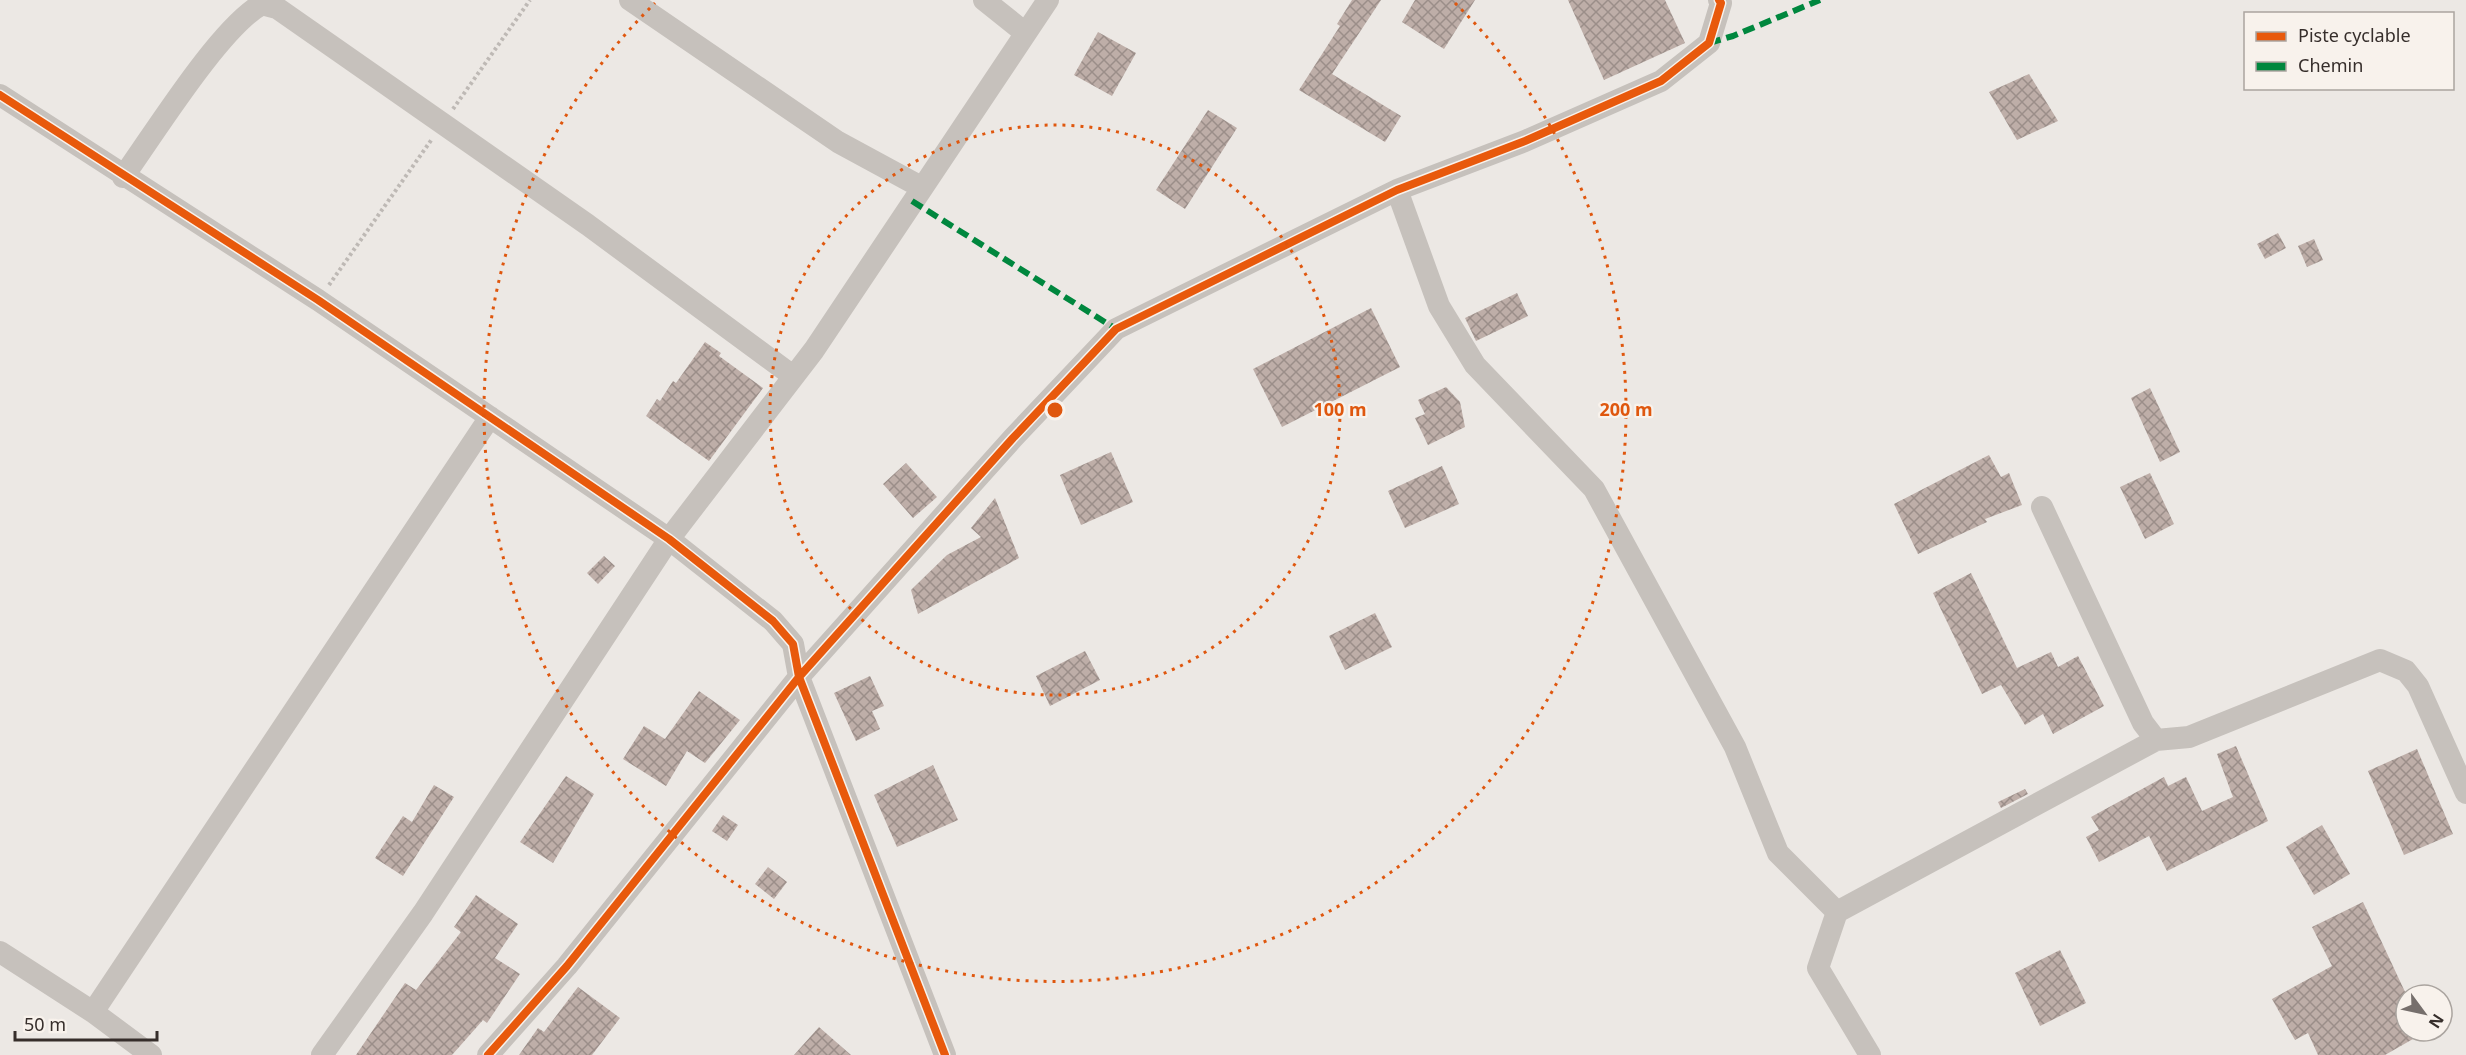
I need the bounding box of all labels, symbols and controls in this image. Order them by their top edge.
legend [2244,12,2454,90]
text: Piste cyclable [2298,23,2411,47]
text: Chemin [2298,53,2363,77]
text: 100 m [1313,397,1367,421]
text: 200 m [1599,397,1653,421]
centre of rings [1045,400,1065,420]
north arrow [2394,983,2454,1043]
scale bar [15,1004,158,1042]
text: N [2424,1010,2449,1033]
text: 50 m [24,1012,66,1036]

